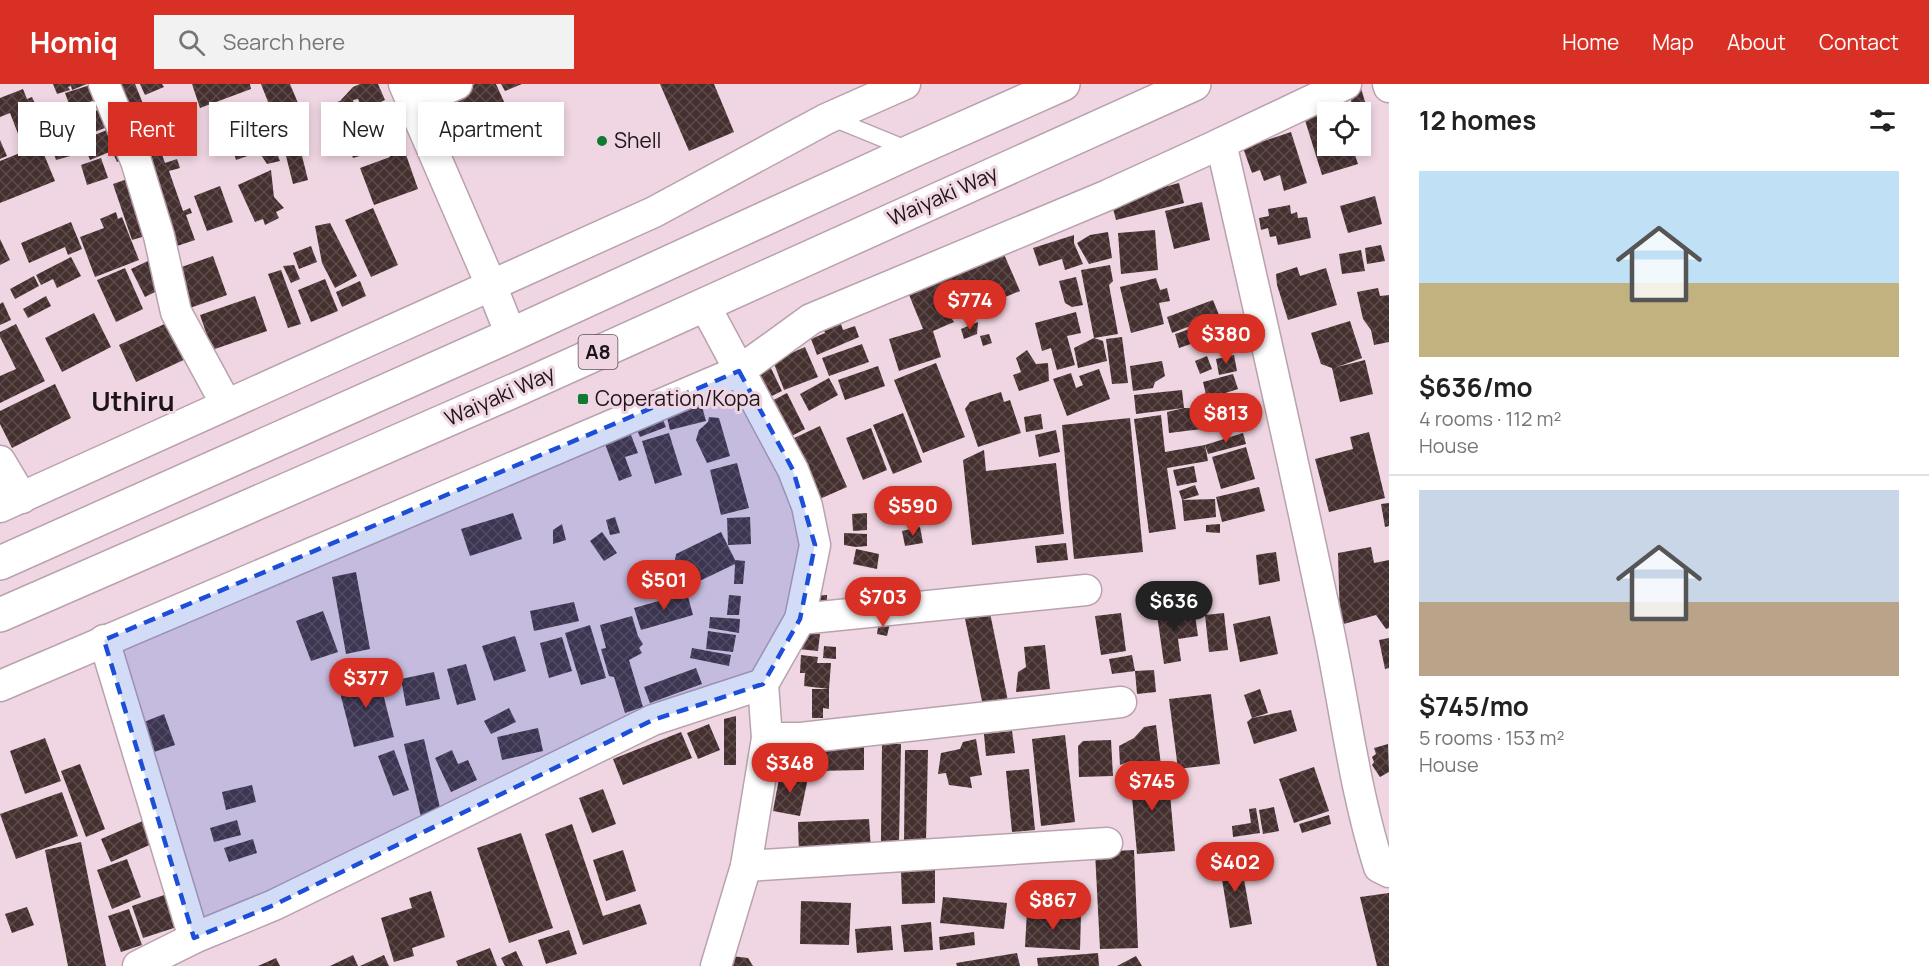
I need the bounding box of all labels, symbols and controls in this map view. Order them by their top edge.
search box [154,15,574,69]
text: Homiq [30,23,118,61]
icon: search [175,26,208,59]
text: Search here [223,27,345,57]
text: Home [1562,28,1619,56]
text: Map [1652,28,1694,56]
text: About [1727,28,1786,56]
text: Contact [1819,28,1899,56]
chip: Buy [18,102,96,156]
chip: Rent [108,102,197,156]
chip: Filters [209,102,309,156]
chip: New [321,102,406,156]
chip: Apartment [418,102,564,156]
map controls [1317,102,1371,156]
button: locate [1317,102,1371,156]
text: 12 homes [1419,102,1536,138]
icon: filters [1866,104,1899,137]
place label: Shell [614,126,662,154]
marker: Shell [595,134,609,148]
street label: Waiyaki Way [883,158,1002,232]
icon: home [1605,210,1713,318]
pin: $774 [934,280,1006,331]
text: $774 [947,286,993,313]
pin: $380 [1190,314,1262,365]
text: $380 [1201,320,1251,347]
road number: A8 [578,335,618,369]
street label: Waiyaki Way [440,358,559,432]
text: $636/mo [1419,369,1532,405]
district label: Uthiru [91,382,175,419]
place label: Coperation/Kopa [595,384,760,412]
marker: Coperation/Kopa [576,392,590,406]
pin: $813 [1190,393,1262,444]
text: $813 [1203,399,1249,426]
text: 4 rooms · 112 m² [1419,405,1561,432]
text: House [1419,432,1479,459]
pin: $590 [877,486,949,537]
text: $590 [888,492,938,519]
icon: home [1605,529,1713,637]
pin: $501 [628,560,700,611]
text: $501 [641,566,687,593]
pin: $703 [847,577,919,628]
pin: $636 [1138,581,1210,632]
text: $703 [859,583,907,610]
text: $636 [1149,587,1199,614]
pin: $377 [330,658,402,709]
text: $377 [343,664,389,691]
text: $745/mo [1419,688,1529,724]
text: 5 rooms · 153 m² [1419,724,1565,751]
pin: $348 [754,743,826,794]
text: $348 [766,749,814,776]
text: House [1419,751,1479,778]
pin: $745 [1116,761,1188,812]
text: $745 [1129,767,1175,794]
pin: $402 [1199,842,1271,893]
text: $402 [1210,848,1260,875]
pin: $867 [1017,880,1089,931]
text: $867 [1029,886,1077,913]

